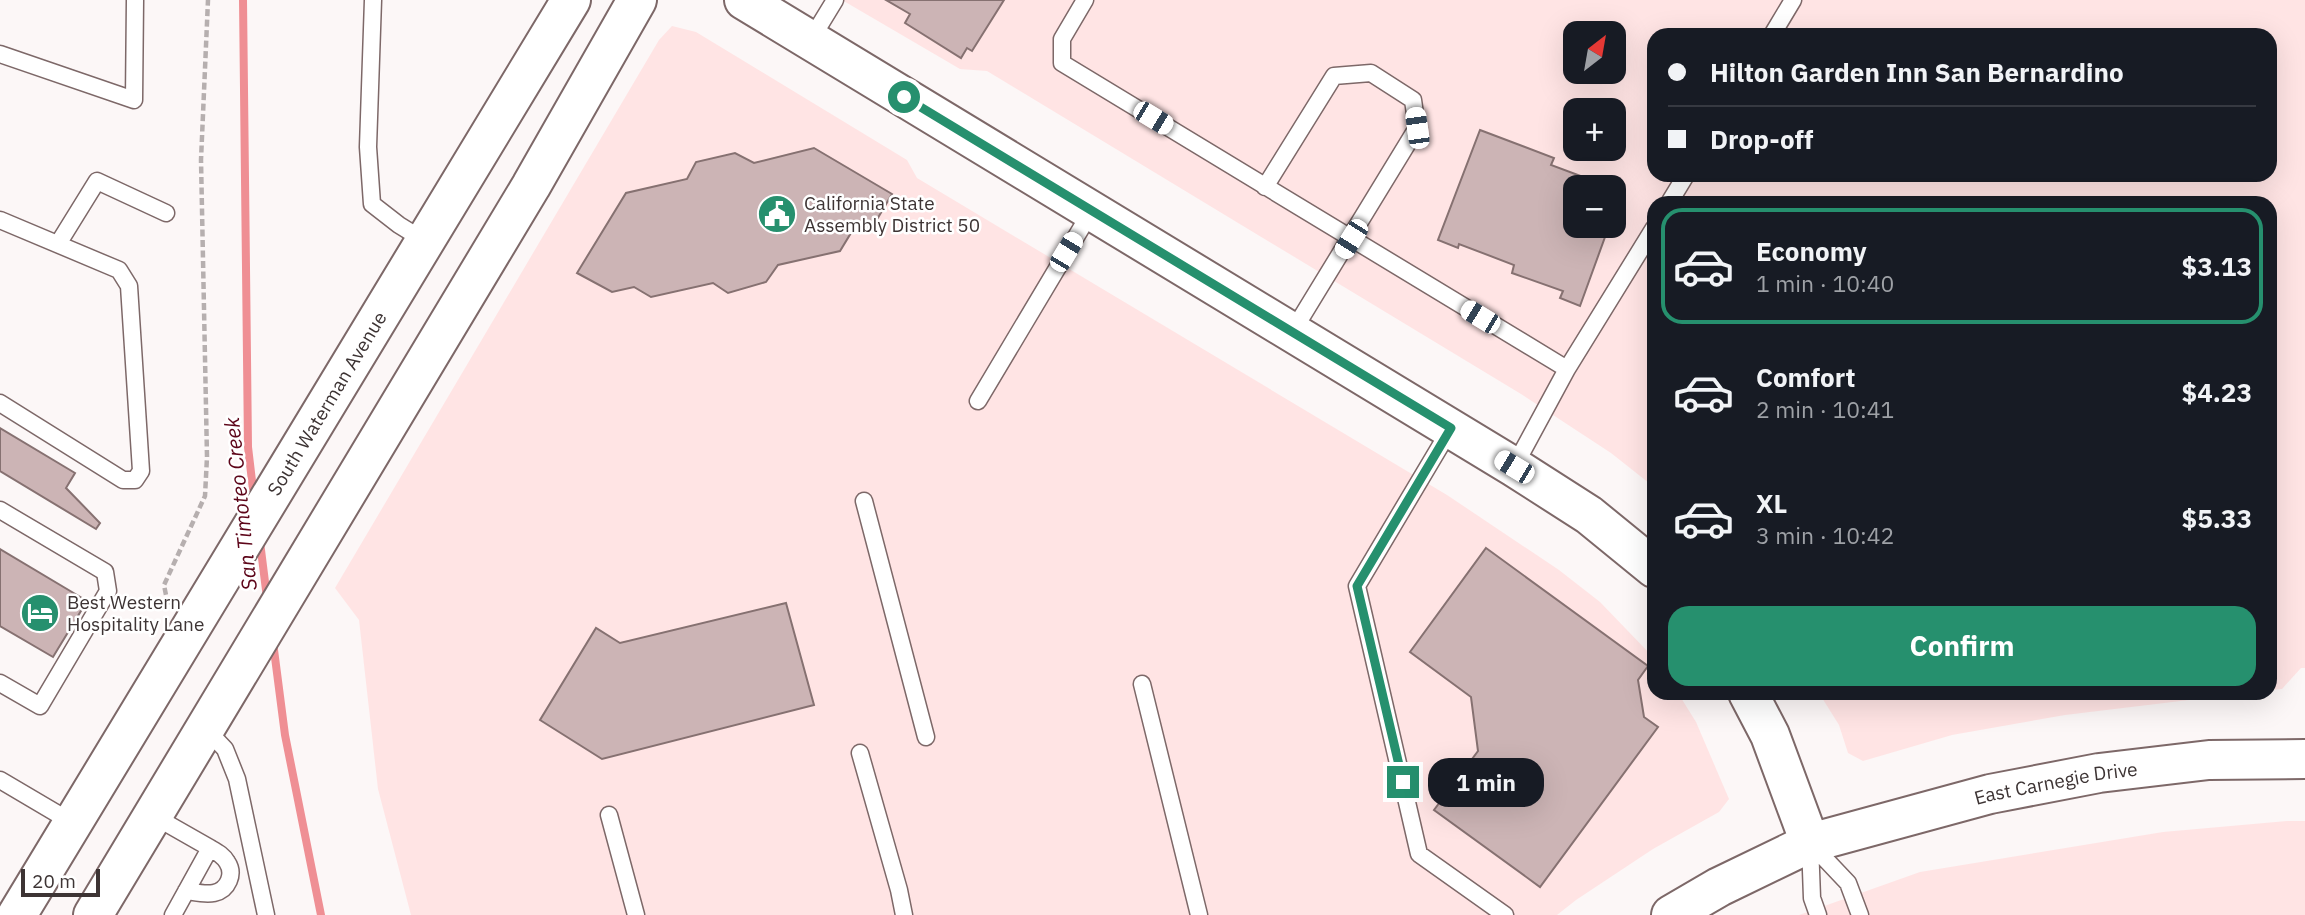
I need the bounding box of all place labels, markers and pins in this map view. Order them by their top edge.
place label: California State Assembly District 50 [804,191,980,237]
public building icon: California State Assembly District 50 [756,193,798,235]
place label: Best Western Hospitality Lane [67,590,204,636]
hotel icon: Best Western Hospitality Lane [19,592,61,634]

